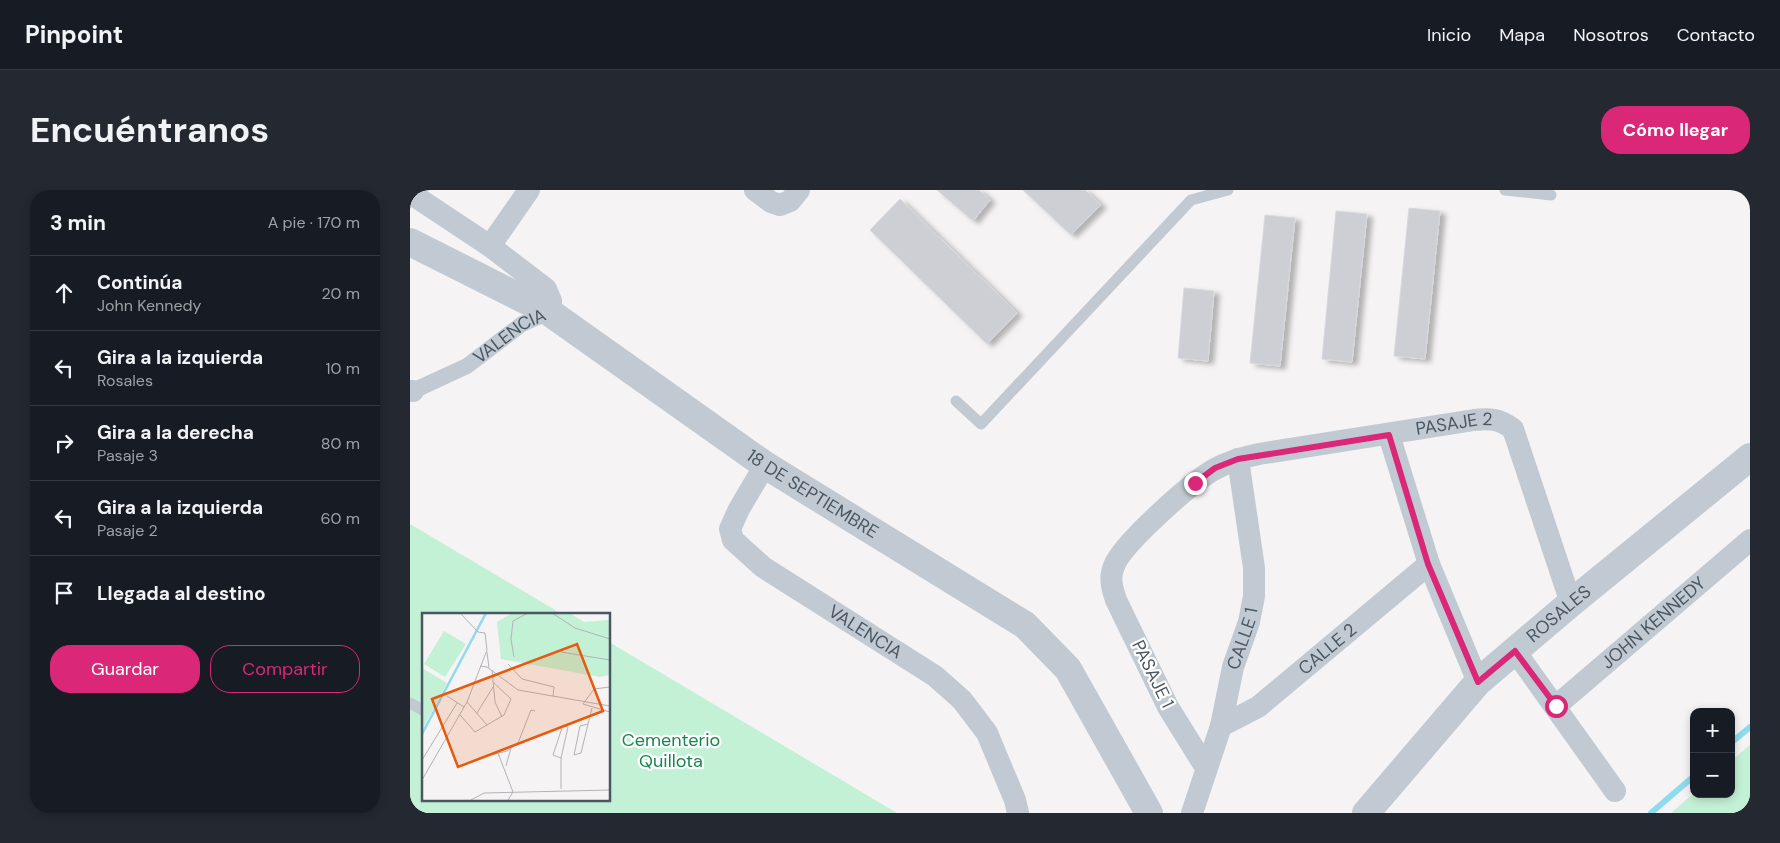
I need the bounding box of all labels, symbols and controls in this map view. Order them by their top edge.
text: Pinpoint [25,19,123,50]
text: Inicio [1427,23,1471,47]
text: Mapa [1499,23,1545,47]
text: Nosotros [1573,23,1649,47]
text: Contacto [1677,23,1755,47]
button: Cómo llegar [1601,106,1750,154]
text: Encuéntranos [30,107,269,153]
text: 3 min [50,209,106,237]
text: A pie · 170 m [268,212,360,233]
text: Continúa [97,270,182,295]
icon: ahead [50,279,78,307]
text: 20 m [321,283,360,304]
text: John Kennedy [97,295,201,316]
street label: VALENCIA [468,303,550,369]
text: Gira a la izquierda [97,345,263,370]
icon: left [50,354,78,382]
text: 10 m [326,358,360,379]
text: Rosales [97,370,153,391]
street label: PASAJE 2 [1414,407,1493,441]
text: Gira a la derecha [97,420,254,445]
icon: right [50,429,78,457]
text: 80 m [321,433,360,454]
street label: 18 DE SEPTIEMBRE [742,444,883,544]
text: Pasaje 3 [97,445,158,466]
route end [1184,472,1207,495]
text: Gira a la izquierda [97,495,263,520]
icon: left [50,504,78,532]
text: 60 m [320,508,360,529]
text: Pasaje 2 [97,520,158,541]
street label: JOHN KENNEDY [1596,571,1711,674]
icon: arrive [50,579,78,607]
street label: ROSALES [1521,580,1596,648]
text: Llegada al destino [97,581,266,606]
street label: VALENCIA [824,599,907,664]
street label: CALLE 1 [1221,606,1264,673]
inset map [422,613,610,800]
street label: CALLE 2 [1293,618,1361,680]
street label: PASAJE 1 [1126,636,1180,712]
button: Guardar [50,645,200,693]
button: Compartir [210,645,360,693]
route start [1545,695,1568,718]
map controls [1690,708,1735,798]
button: + [1690,708,1735,753]
park label: Cementerio Quillota [622,728,720,773]
button: − [1690,753,1735,798]

